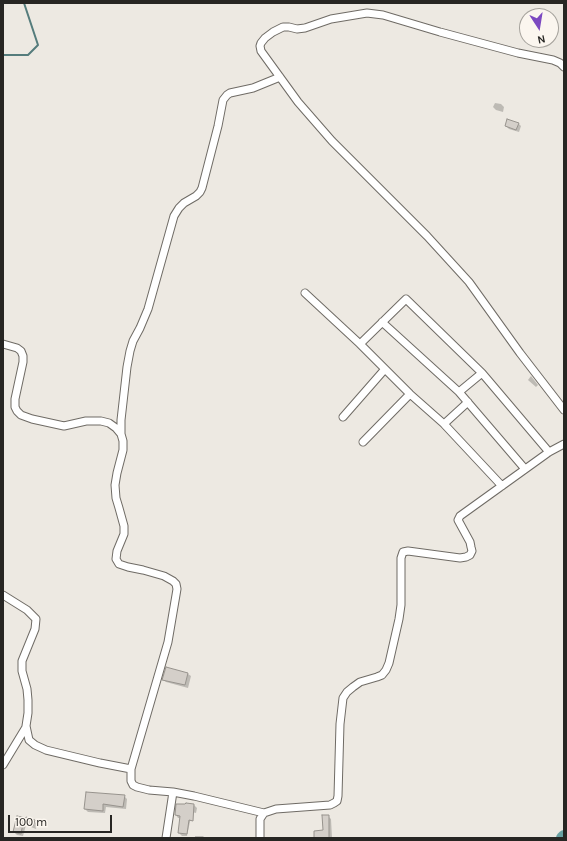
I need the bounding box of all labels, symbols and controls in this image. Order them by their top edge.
north arrow [519,8,559,48]
text: N [536,32,547,46]
scale bar [10,807,114,833]
text: 100 m [15,815,47,829]

